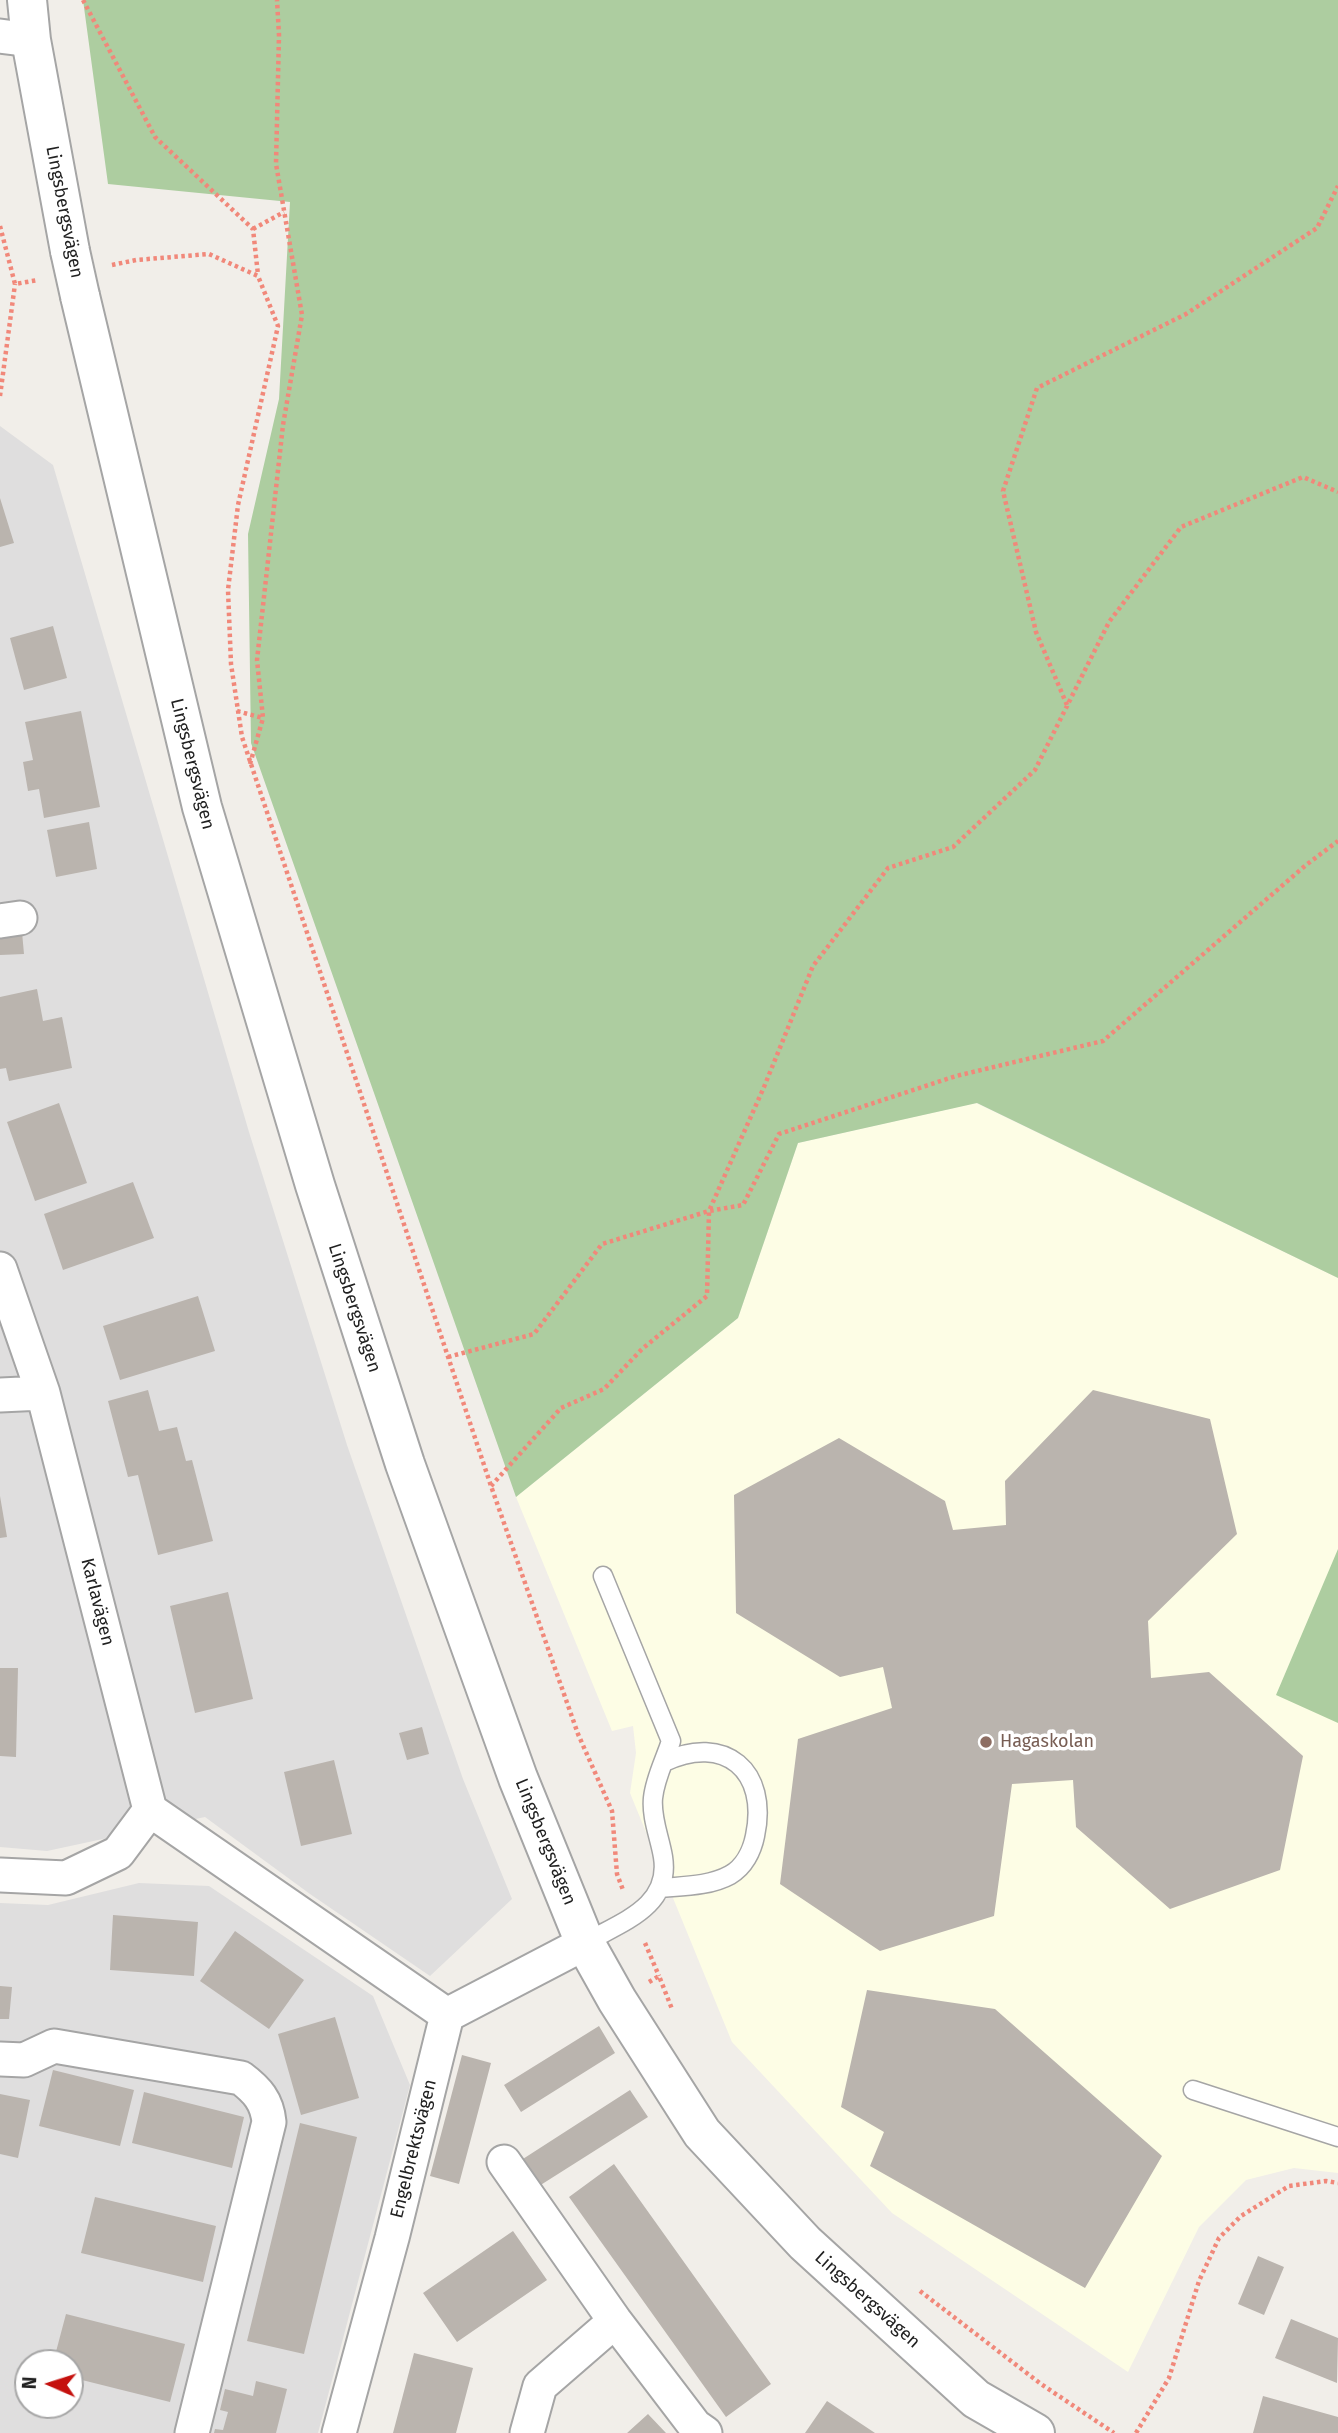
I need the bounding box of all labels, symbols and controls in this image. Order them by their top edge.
street label: Lingsbergsvägen [41,144,87,280]
street label: Lingsbergsvägen [165,696,219,832]
street label: Lingsbergsvägen [323,1241,385,1375]
street label: Karlavägen [76,1556,118,1648]
place label: Hagaskolan [1000,1731,1094,1753]
marker: Hagaskolan [978,1734,994,1750]
street label: Lingsbergsvägen [510,1776,580,1908]
street label: Engelbrektsvägen [386,2077,442,2221]
street label: Lingsbergsvägen [810,2247,924,2353]
north arrow [14,2349,84,2419]
text: N [18,2376,41,2390]

